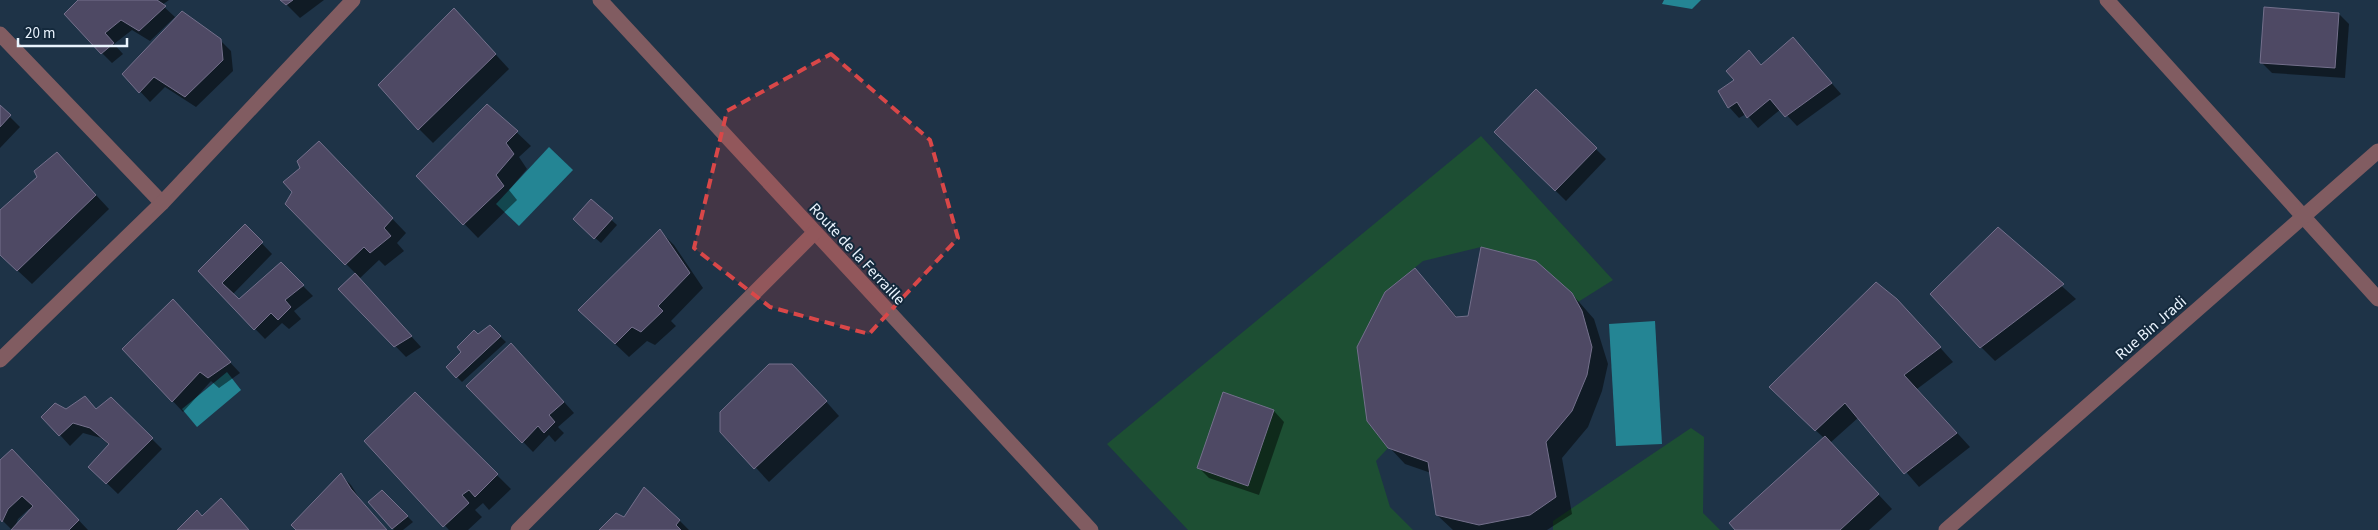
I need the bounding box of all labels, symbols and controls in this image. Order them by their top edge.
scale bar [18,15,126,47]
text: 20 m [25,23,55,44]
street label: Route de la Ferraille [804,198,910,310]
street label: Rue Bin Jradi [2111,291,2191,365]

